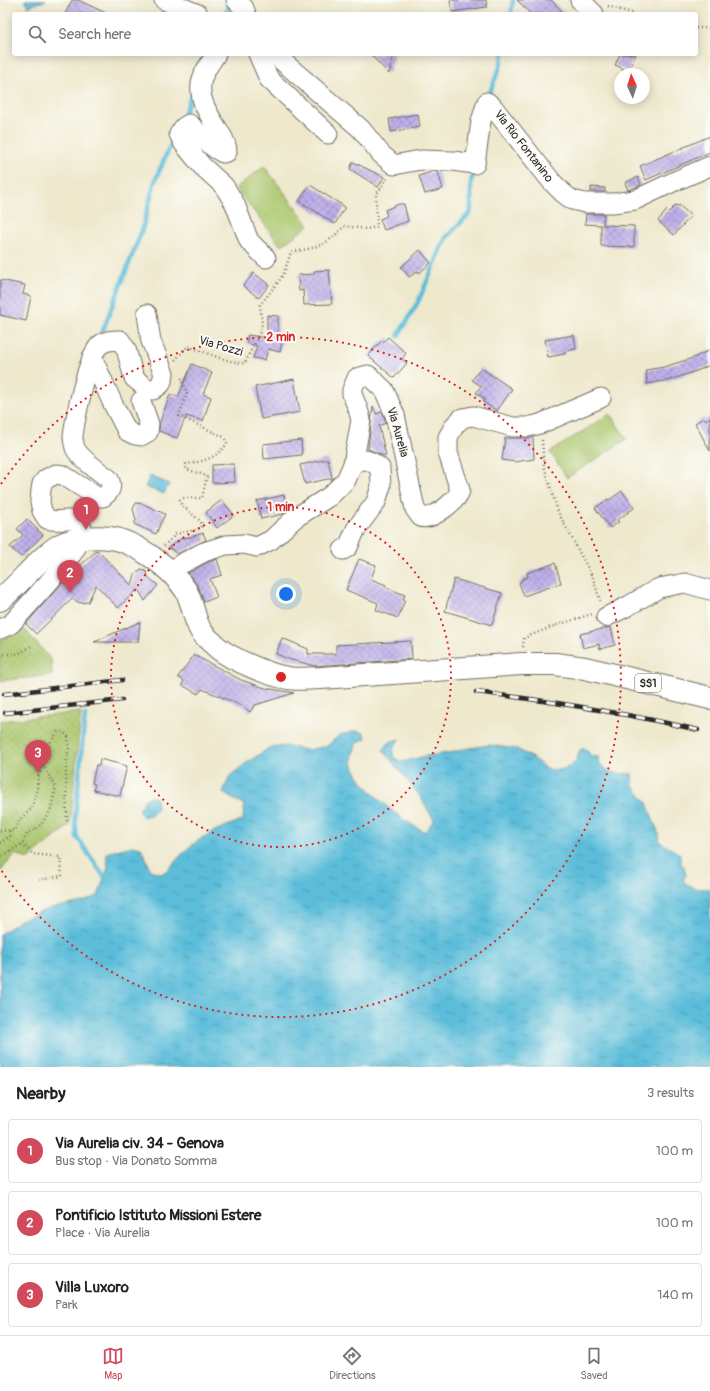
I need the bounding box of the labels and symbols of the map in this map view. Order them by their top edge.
north arrow [614,68,650,104]
street label: Via Rio Fontanino [491,107,557,186]
text: 2 min [267,330,296,345]
street label: Via Pozzi [197,333,245,360]
street label: Via Aurelia [383,405,412,459]
pin: 1 [73,497,99,530]
text: 1 min [268,500,295,515]
pin: 2 [57,560,83,593]
your location [276,584,296,604]
centre of rings [274,670,288,684]
road number: SS1 [635,674,661,692]
pin: 3 [25,740,51,773]

